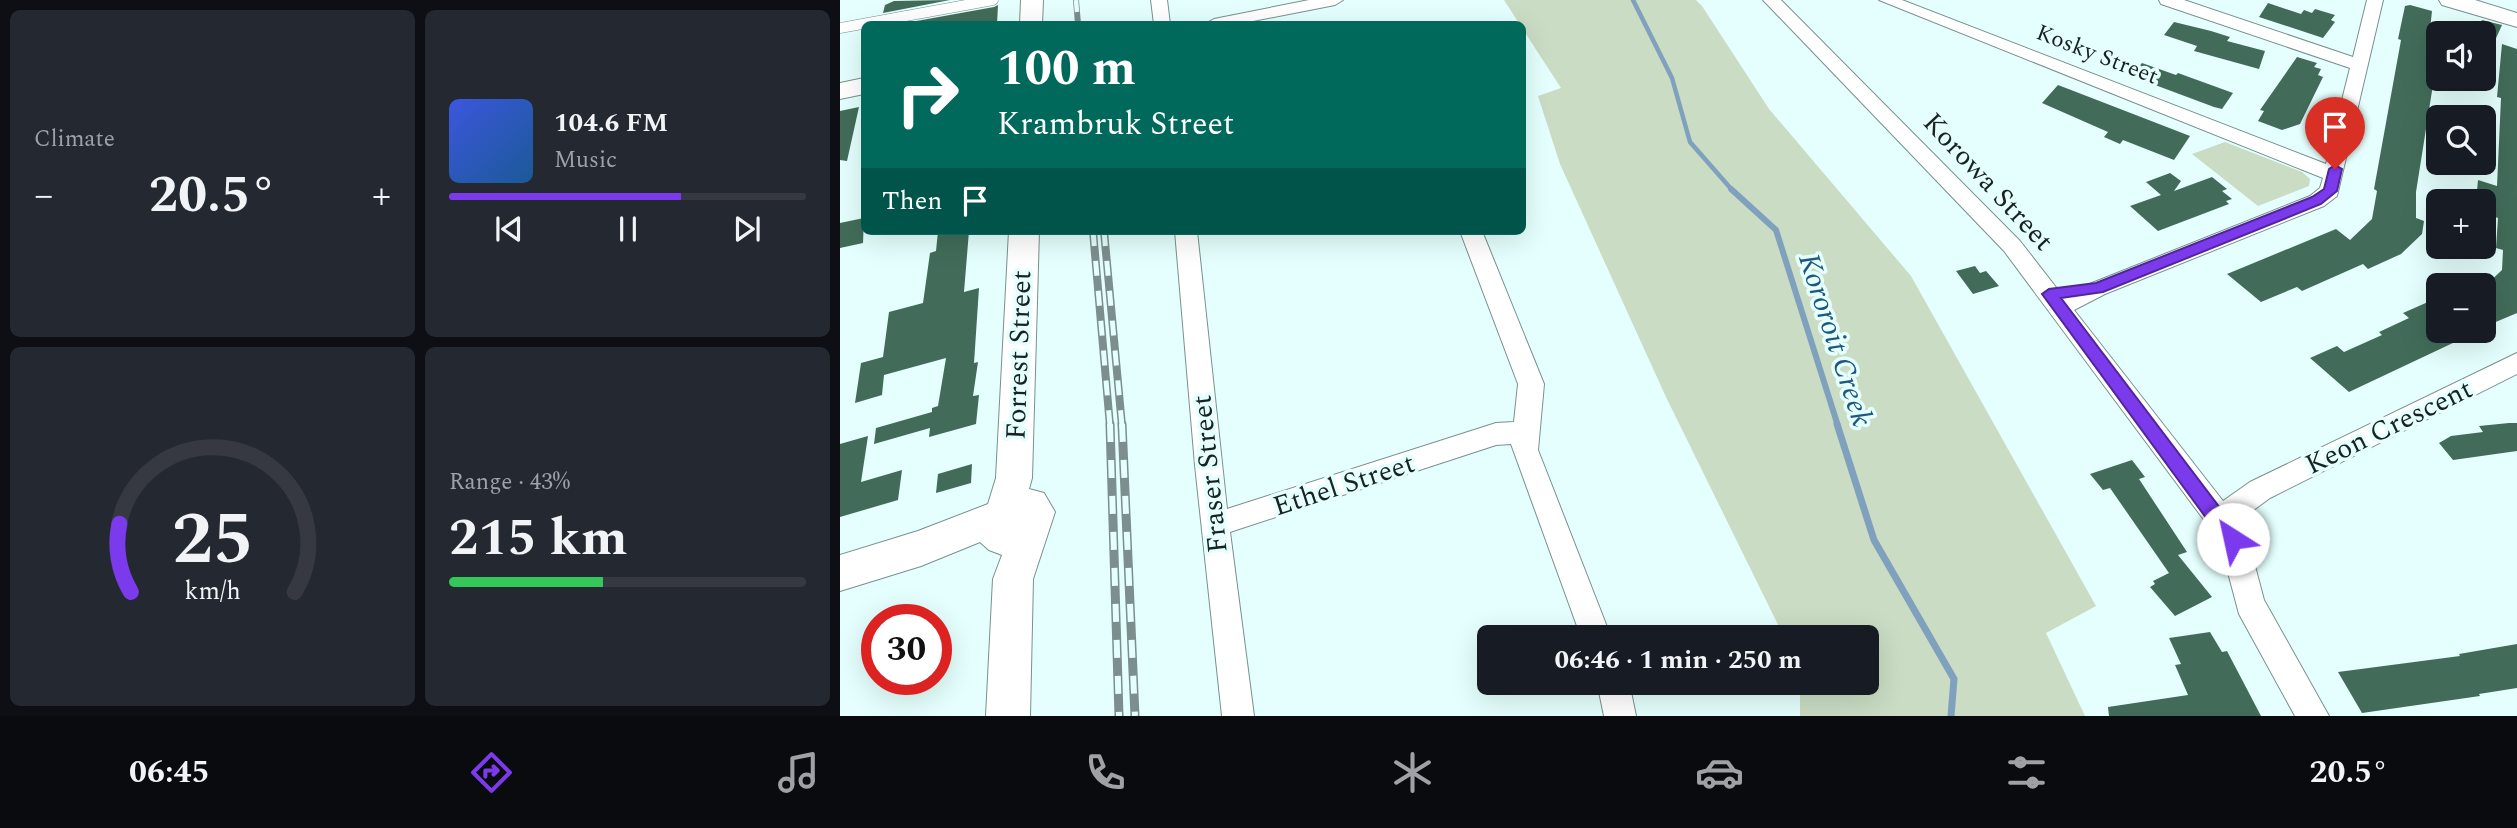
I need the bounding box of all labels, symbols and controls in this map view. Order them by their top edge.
street label: Kosky Street [2031,16,2163,94]
map controls [2426,21,2496,343]
button: sound [2426,21,2496,91]
text: 100 m [997,32,1136,107]
icon: right [882,49,973,140]
pin [2305,97,2365,169]
text: Krambruk Street [997,100,1234,149]
text: 104.6 FM [554,103,668,143]
street label: Korowa Street [1912,103,2064,261]
button: search [2426,105,2496,175]
icon: arrive [2316,108,2354,146]
text: Climate [34,122,115,157]
text: Music [554,143,617,178]
text: 20.5° [149,156,276,235]
text: − [34,167,53,225]
text: + [372,167,391,225]
text: Then [882,181,942,221]
icon: arrive [956,182,994,220]
button: + [2426,189,2496,259]
icon: previous [490,210,528,248]
icon: pause [609,210,647,248]
icon: next [728,210,766,248]
water label: Kororoit Creek [1785,247,1885,433]
street label: Forrest Street [995,269,1043,440]
button: − [2426,273,2496,343]
street label: Keon Crescent [2298,368,2480,486]
street label: Fraser Street [1180,393,1240,555]
street label: Ethel Street [1268,442,1420,528]
text: Range · 43% [449,465,570,500]
text: 25 [172,486,253,597]
text: 215 km [449,499,628,578]
position arrow [2196,502,2270,576]
text: km/h [184,573,241,611]
speed limit sign: 30 [861,604,952,695]
text: 06:46 · 1 min · 250 m [1554,640,1802,680]
text: 06:45 [129,748,209,797]
icon: directions [467,748,516,797]
icon: music [774,748,823,797]
icon: phone [1081,748,1130,797]
icon: climate [1388,748,1437,797]
icon: car [1695,748,1744,797]
icon: filters [2002,748,2051,797]
text: 20.5° [2310,748,2388,797]

